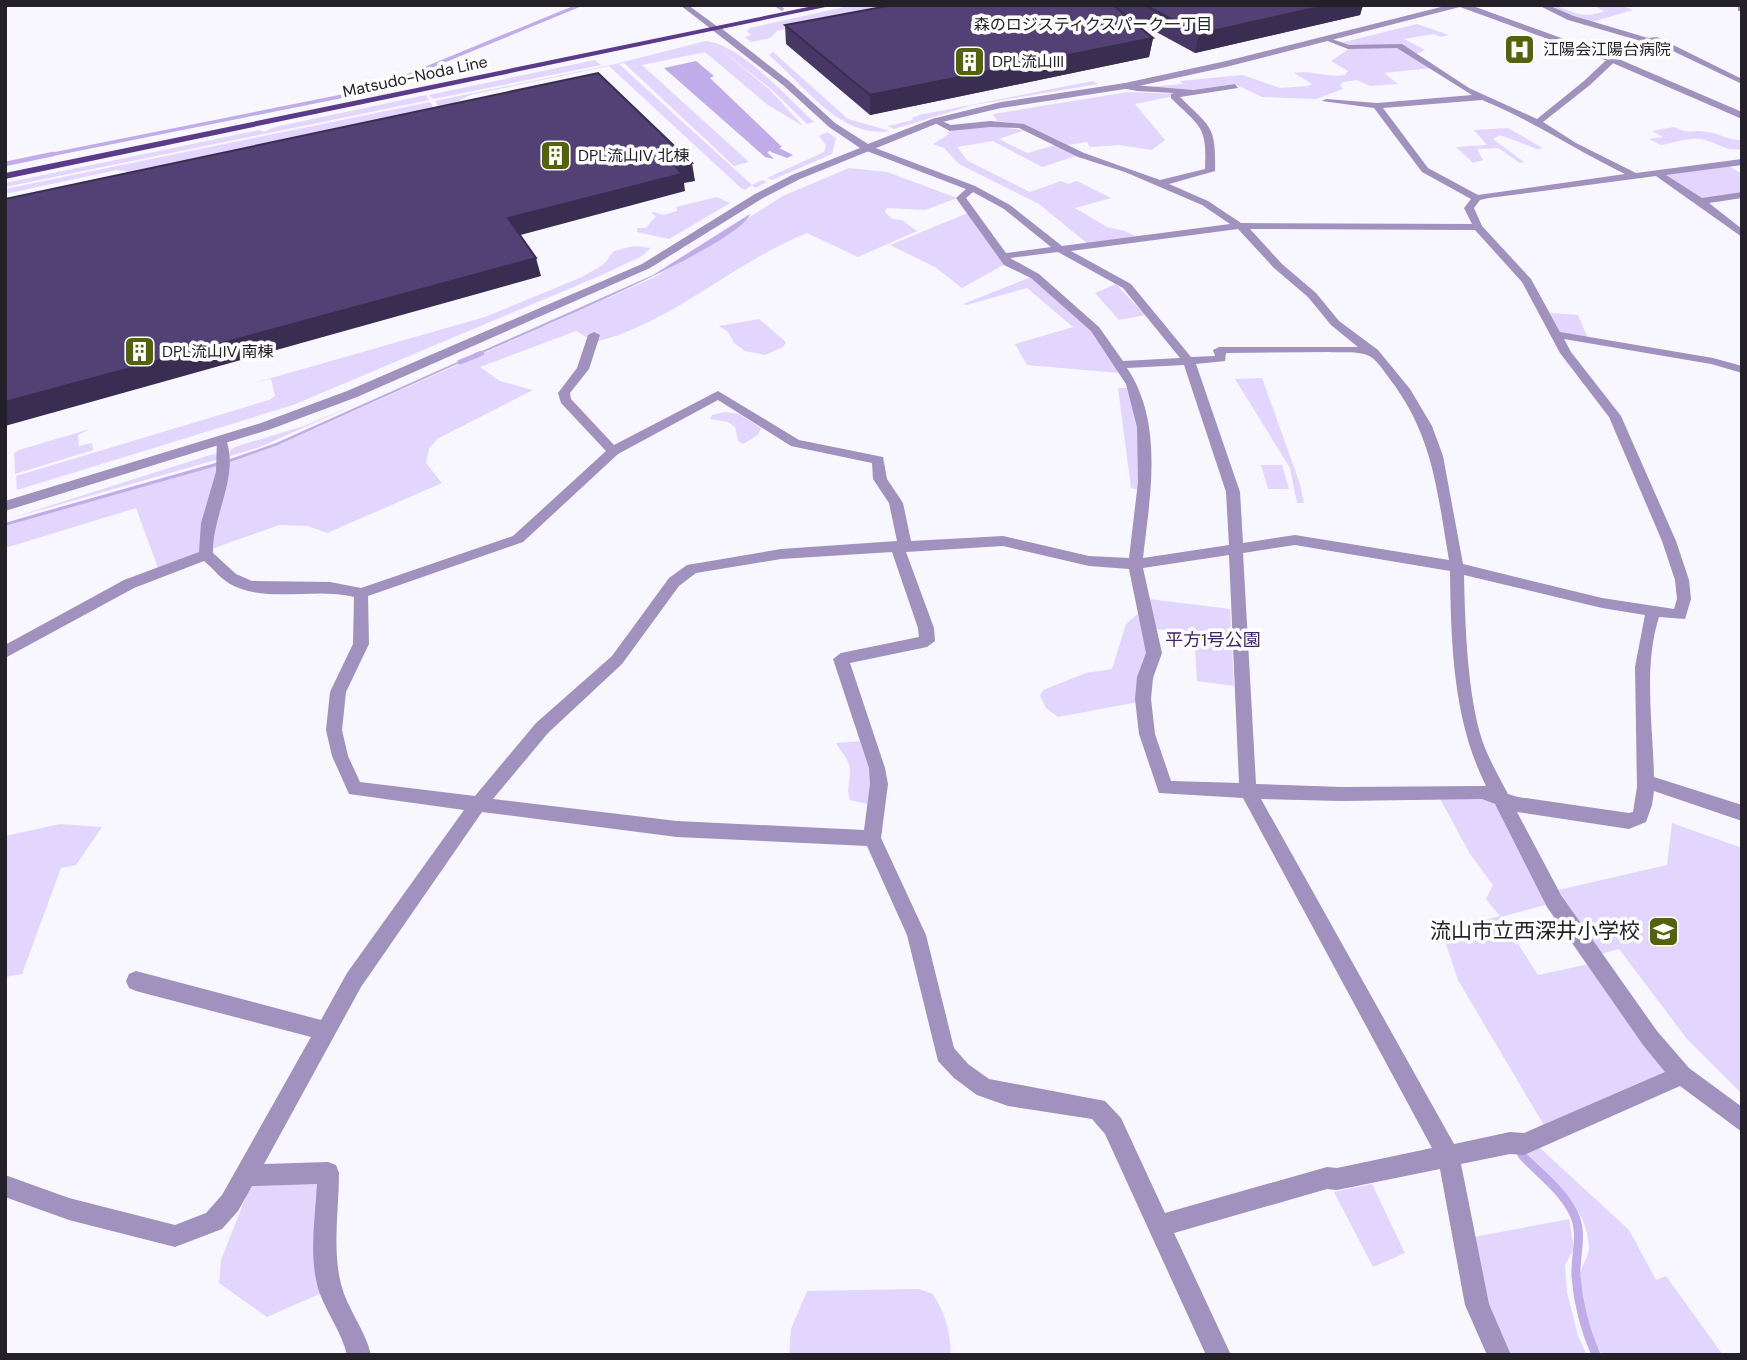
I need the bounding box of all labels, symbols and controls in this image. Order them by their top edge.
district label: 森のロジスティクスパーク一丁目 [974,14,1212,35]
hospital icon: 江陽会江陽台病院 [1503,32,1537,66]
place label: 江陽会江陽台病院 [1543,39,1671,60]
building icon: DPL流山III [952,44,986,78]
street label: Matsudo-Noda Line [341,51,490,102]
place label: DPL流山III [992,51,1064,72]
building icon: DPL流山IV 北棟 [538,138,572,172]
place label: DPL流山IV 北棟 [578,145,689,166]
building icon: DPL流山IV 南棟 [122,334,156,368]
place label: DPL流山IV 南棟 [162,341,273,362]
park label: 平方1号公園 [1165,628,1261,652]
school or university icon: 流山市立西深井小学校 [1646,914,1680,948]
place label: 流山市立西深井小学校 [1430,917,1640,945]

